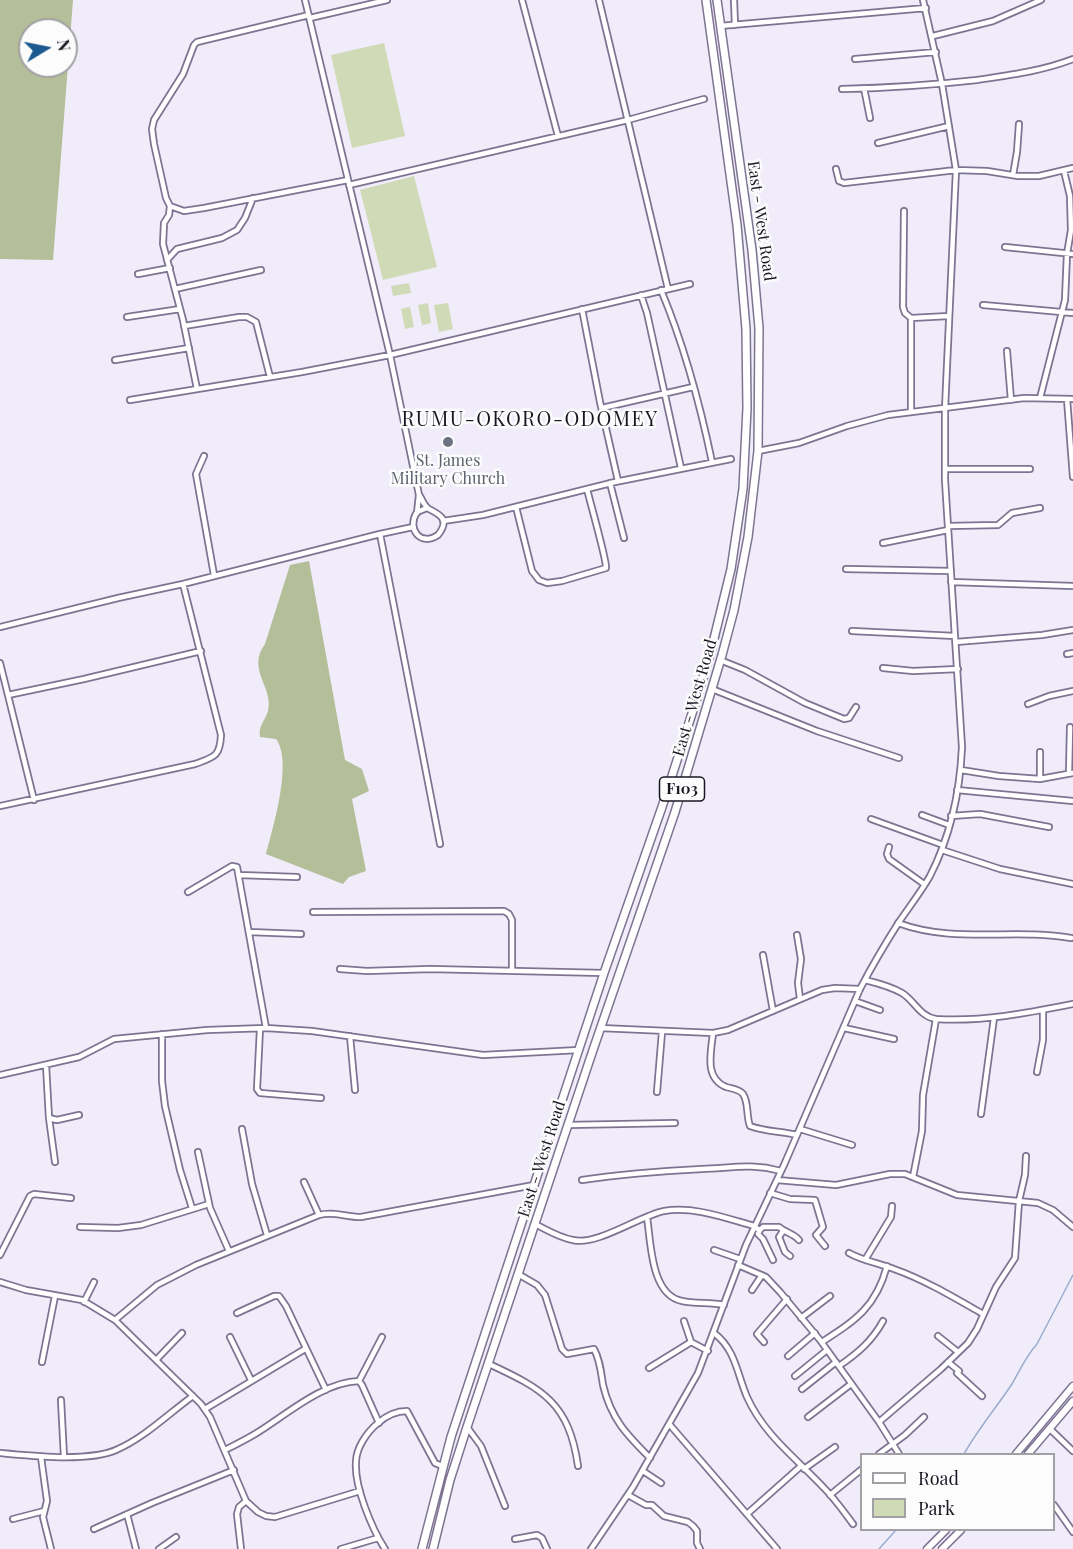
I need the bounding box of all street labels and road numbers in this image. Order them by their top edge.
street label: East - West Road [743,160,779,282]
street label: East - West Road [669,637,721,759]
road number: F103 [660,777,704,801]
street label: East - West Road [514,1098,570,1220]

